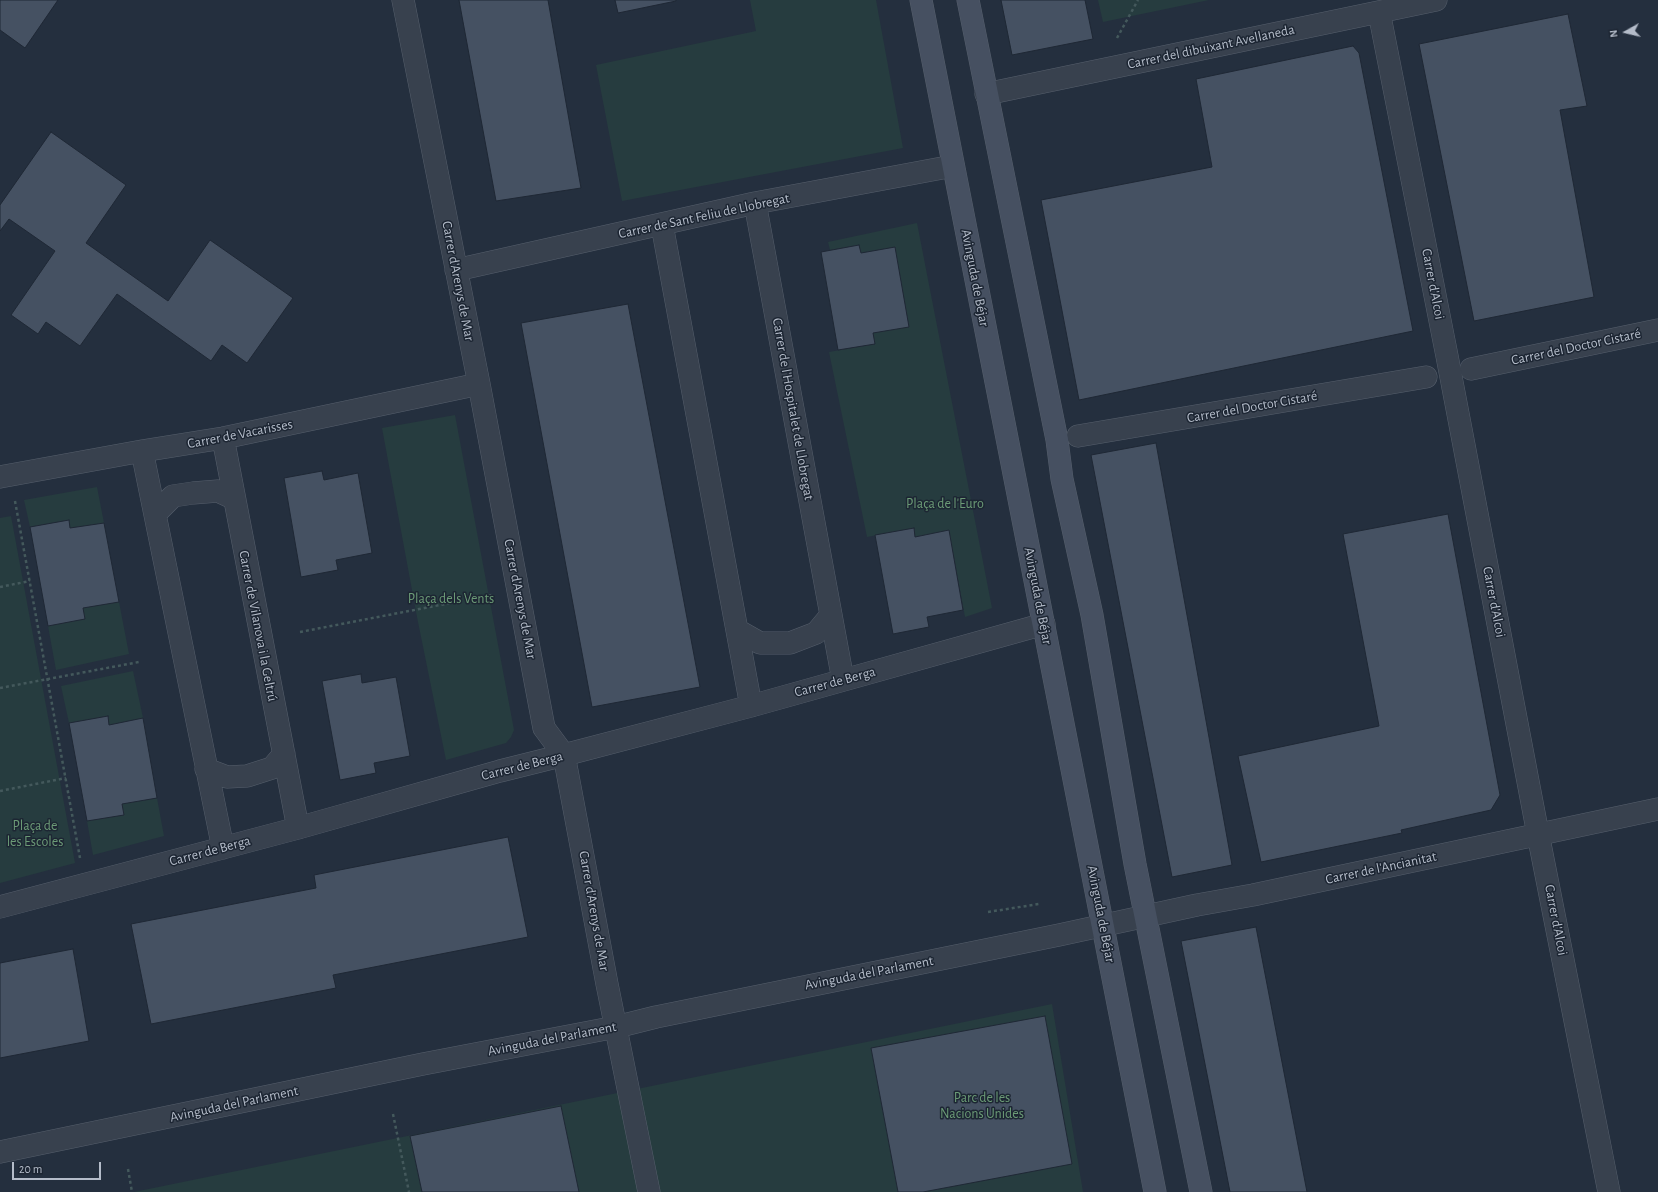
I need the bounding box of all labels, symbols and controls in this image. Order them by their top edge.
north arrow [1606,12,1646,52]
street label: Carrer del dibuixant Avellaneda [1126,21,1296,73]
text: N [1608,29,1620,38]
street label: Carrer de Sant Feliu de Llobregat [617,190,791,242]
street label: Carrer d'Arenys de Mar [438,220,478,342]
street label: Avinguda de Béjar [957,228,993,328]
street label: Carrer d'Alcoi [1418,247,1448,321]
street label: Carrer de l'Hospitalet de Llobregat [769,317,817,501]
street label: Carrer del Doctor Cistaré [1510,325,1642,369]
street label: Carrer del Doctor Cistaré [1185,387,1319,427]
street label: Carrer de Vacarisses [186,416,294,452]
park label: Plaça de l'Euro [906,496,984,512]
street label: Carrer d'Arenys de Mar [500,538,540,660]
street label: Avinguda de Béjar [1020,546,1056,646]
street label: Carrer de Vilanova i la Geltrú [235,549,281,703]
street label: Carrer d'Alcoi [1479,565,1509,639]
park label: Plaça dels Vents [408,591,494,607]
street label: Carrer de Berga [793,663,877,701]
street label: Carrer de Berga [480,748,564,784]
park label: Plaça de les Escoles [7,818,63,850]
street label: Carrer de Berga [168,832,252,870]
street label: Carrer de l'Ancianitat [1324,848,1438,888]
street label: Carrer d'Arenys de Mar [575,850,613,972]
street label: Avinguda de Béjar [1083,864,1119,964]
street label: Carrer d'Alcoi [1541,883,1571,957]
street label: Avinguda del Parlament [803,952,935,994]
street label: Avinguda del Parlament [486,1018,618,1060]
street label: Avinguda del Parlament [168,1082,300,1126]
park label: Parc de les Nacions Unides [940,1090,1024,1122]
scale bar [14,1154,103,1180]
text: 20 m [19,1163,42,1175]

